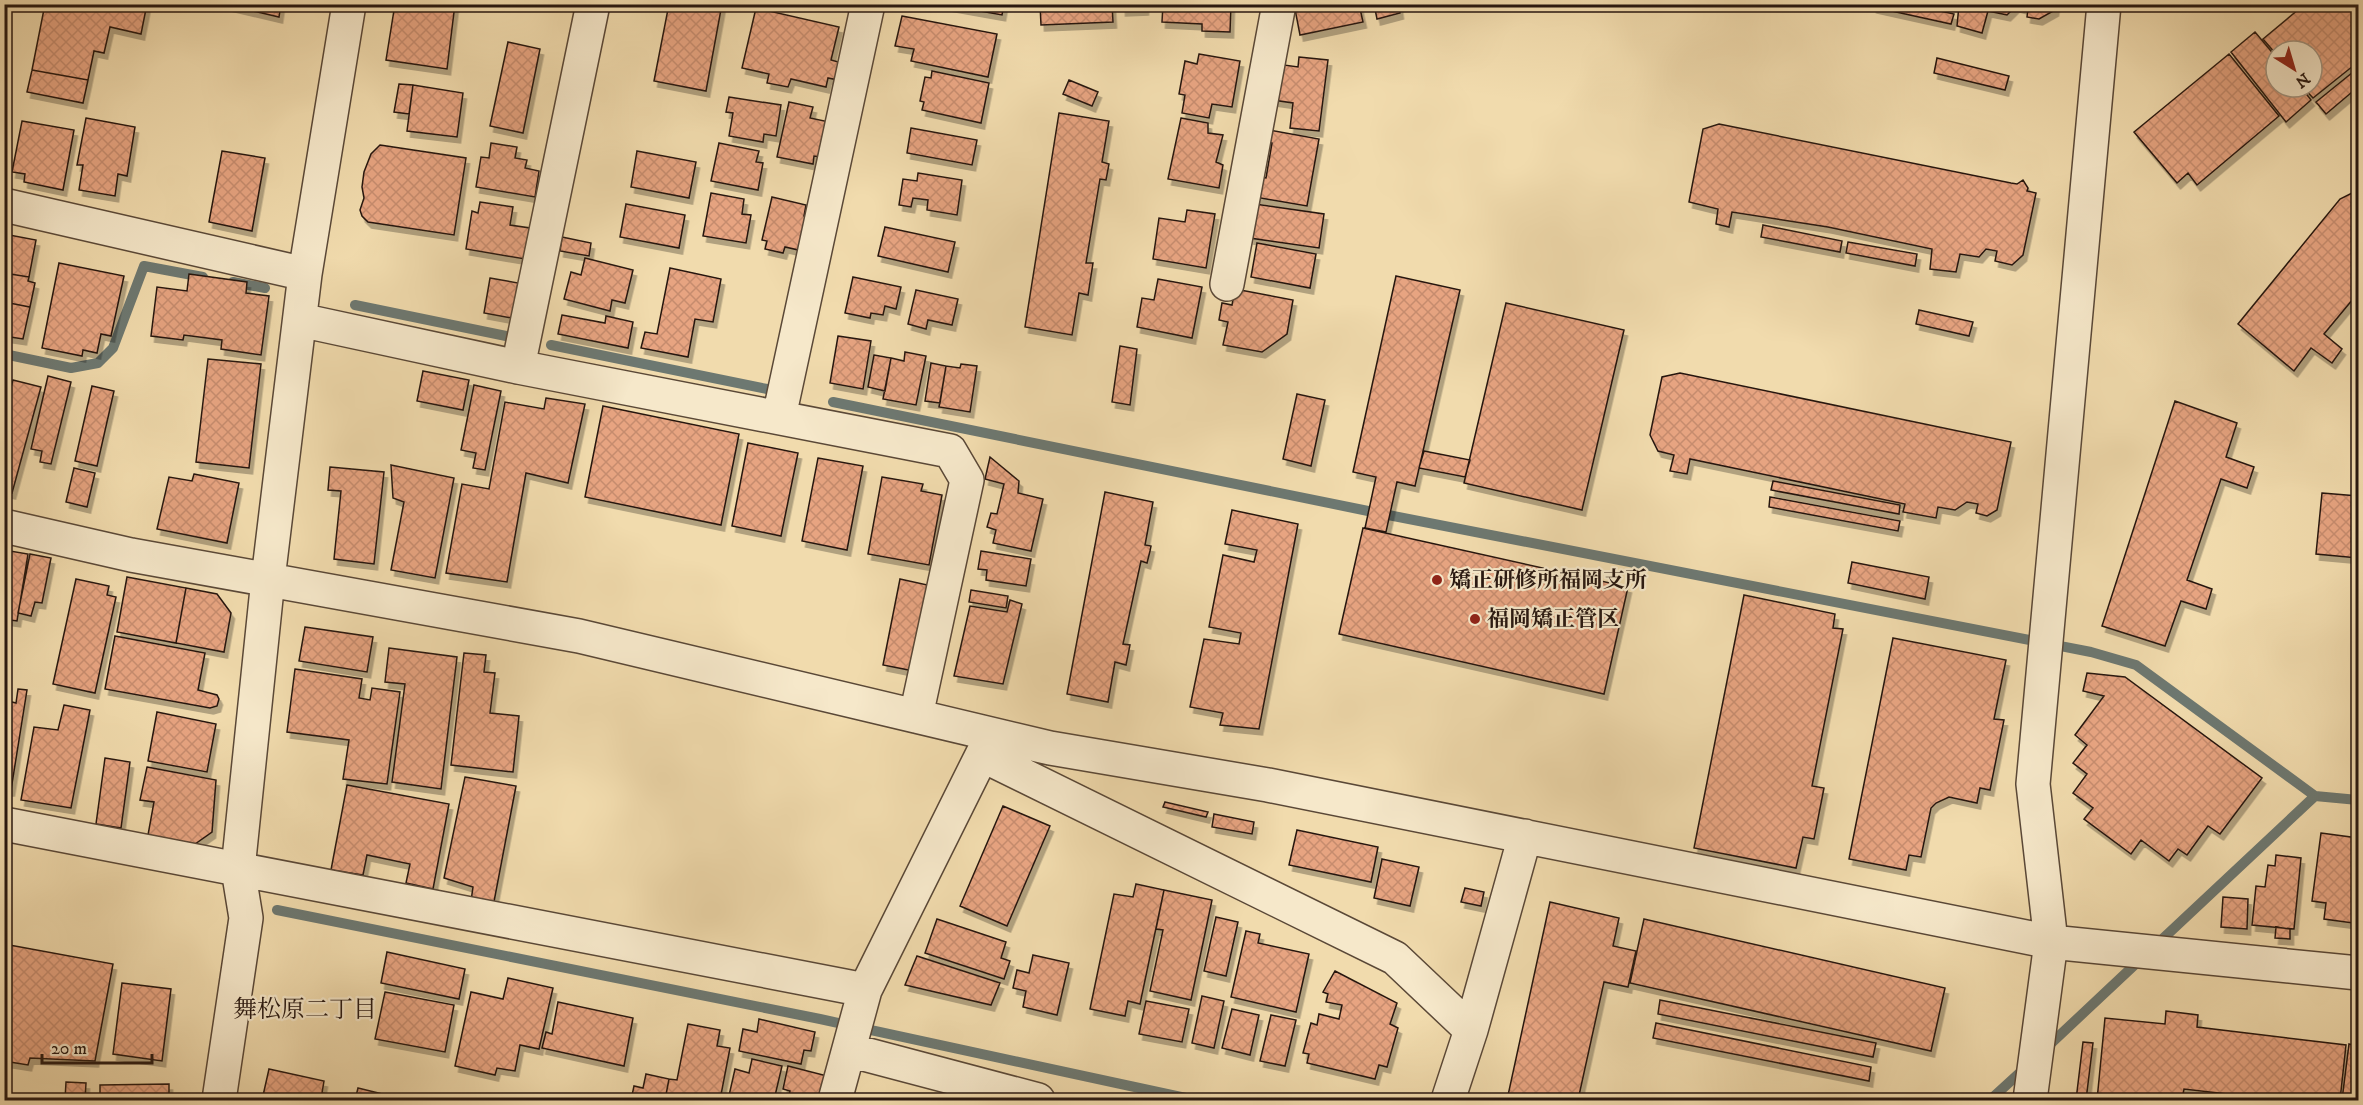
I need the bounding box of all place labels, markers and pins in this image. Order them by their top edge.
place label: 矯正研修所福岡支所 [1449,567,1647,594]
marker: 矯正研修所福岡支所 [1430,573,1444,587]
place label: 福岡矯正管区 [1487,606,1619,633]
marker: 福岡矯正管区 [1468,612,1482,626]

